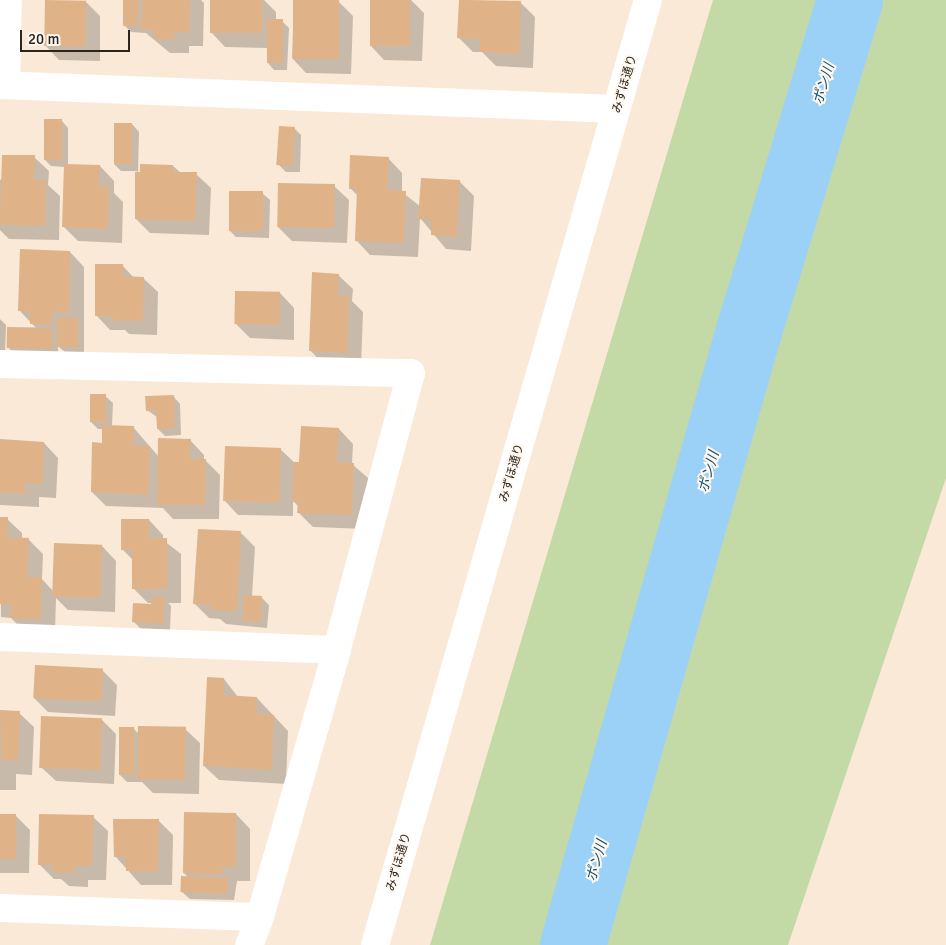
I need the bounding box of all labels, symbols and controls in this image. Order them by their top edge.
scale bar [22,20,132,52]
text: 20 m [28,30,59,48]
street label: みずほ通り [610,53,640,115]
water label: ポン川 [810,61,838,107]
street label: みずほ通り [497,442,527,504]
water label: ポン川 [695,449,723,495]
street label: みずほ通り [384,831,414,893]
water label: ポン川 [583,838,611,884]

